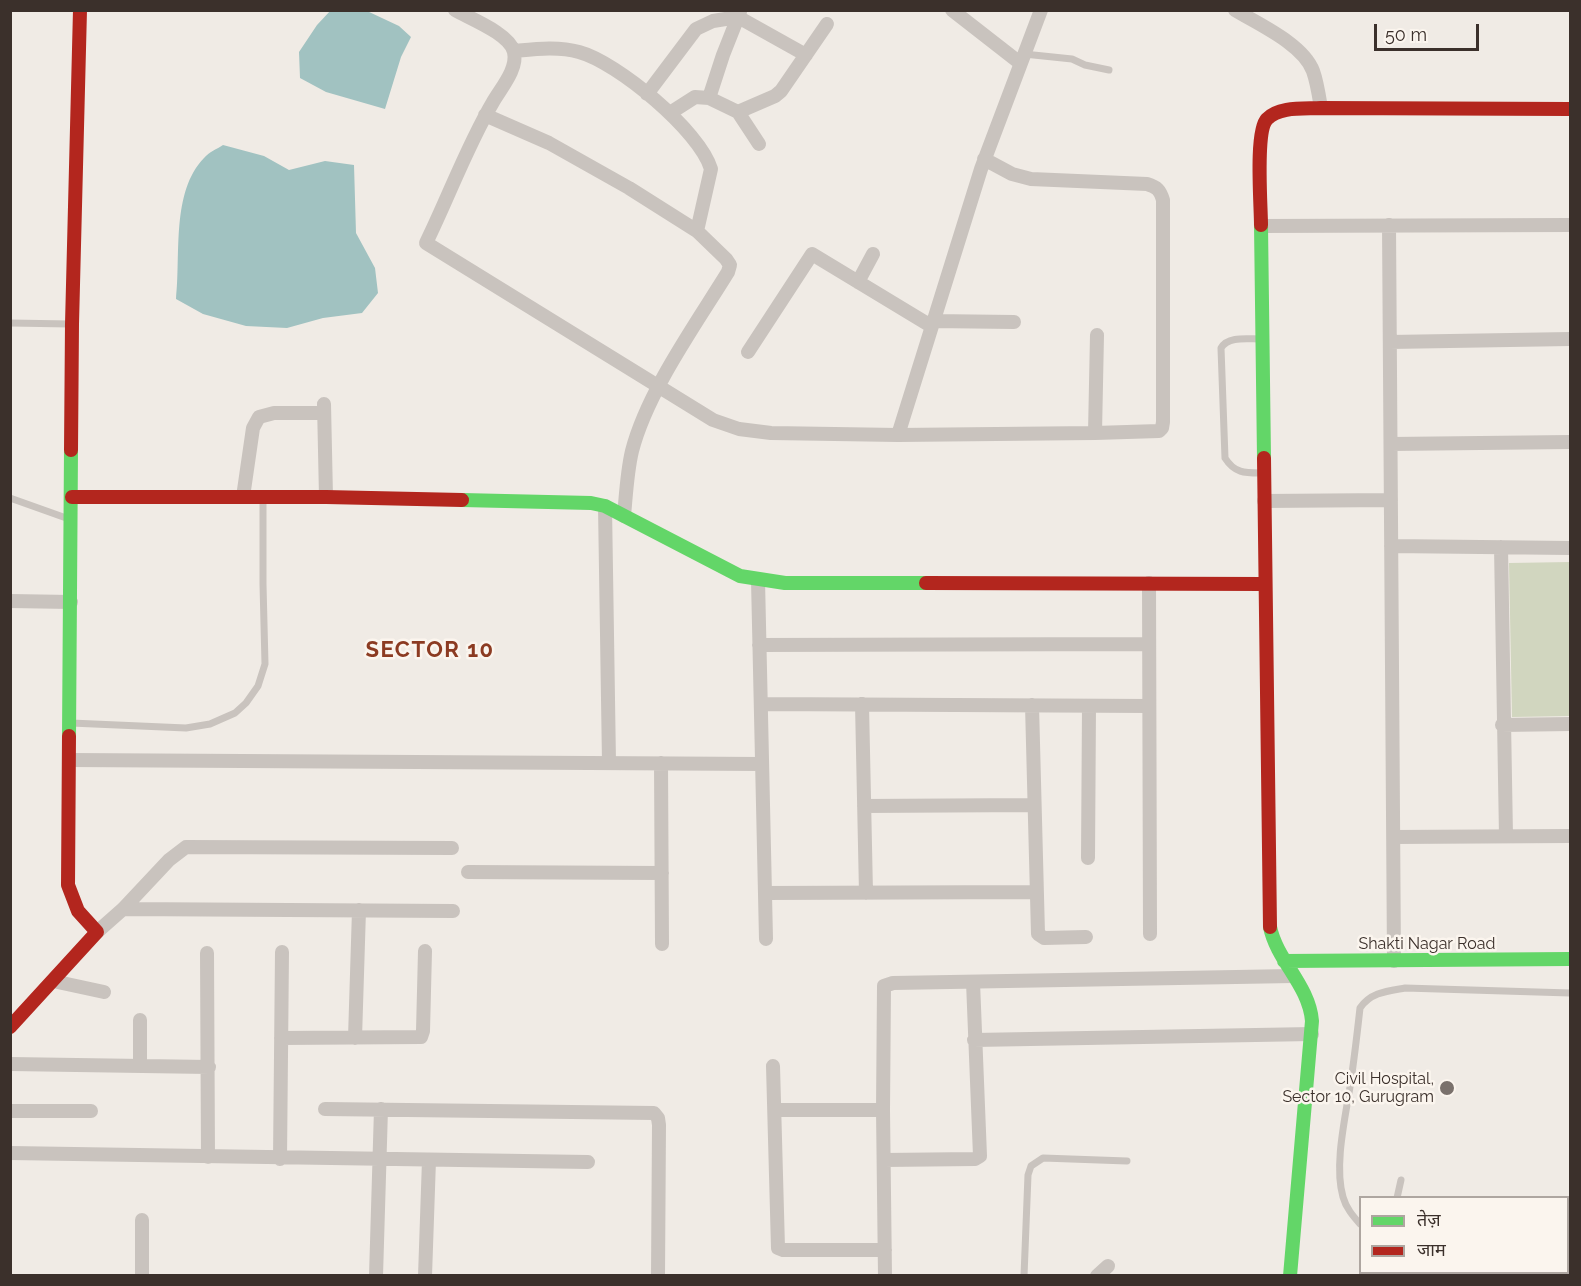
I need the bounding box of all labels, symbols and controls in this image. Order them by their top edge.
scale bar [1377,12,1482,50]
text: 50 m [1385,24,1427,45]
district label: SECTOR 10 [365,637,495,663]
street label: Shakti Nagar Road [1359,934,1495,954]
place label: Civil Hospital, Sector 10, Gurugram [1282,1069,1434,1107]
marker: Civil Hospital, Sector 10, Gurugram [1438,1079,1456,1097]
legend [1359,1196,1569,1274]
text: तेज़ [1417,1209,1441,1230]
text: जाम [1417,1239,1446,1260]

